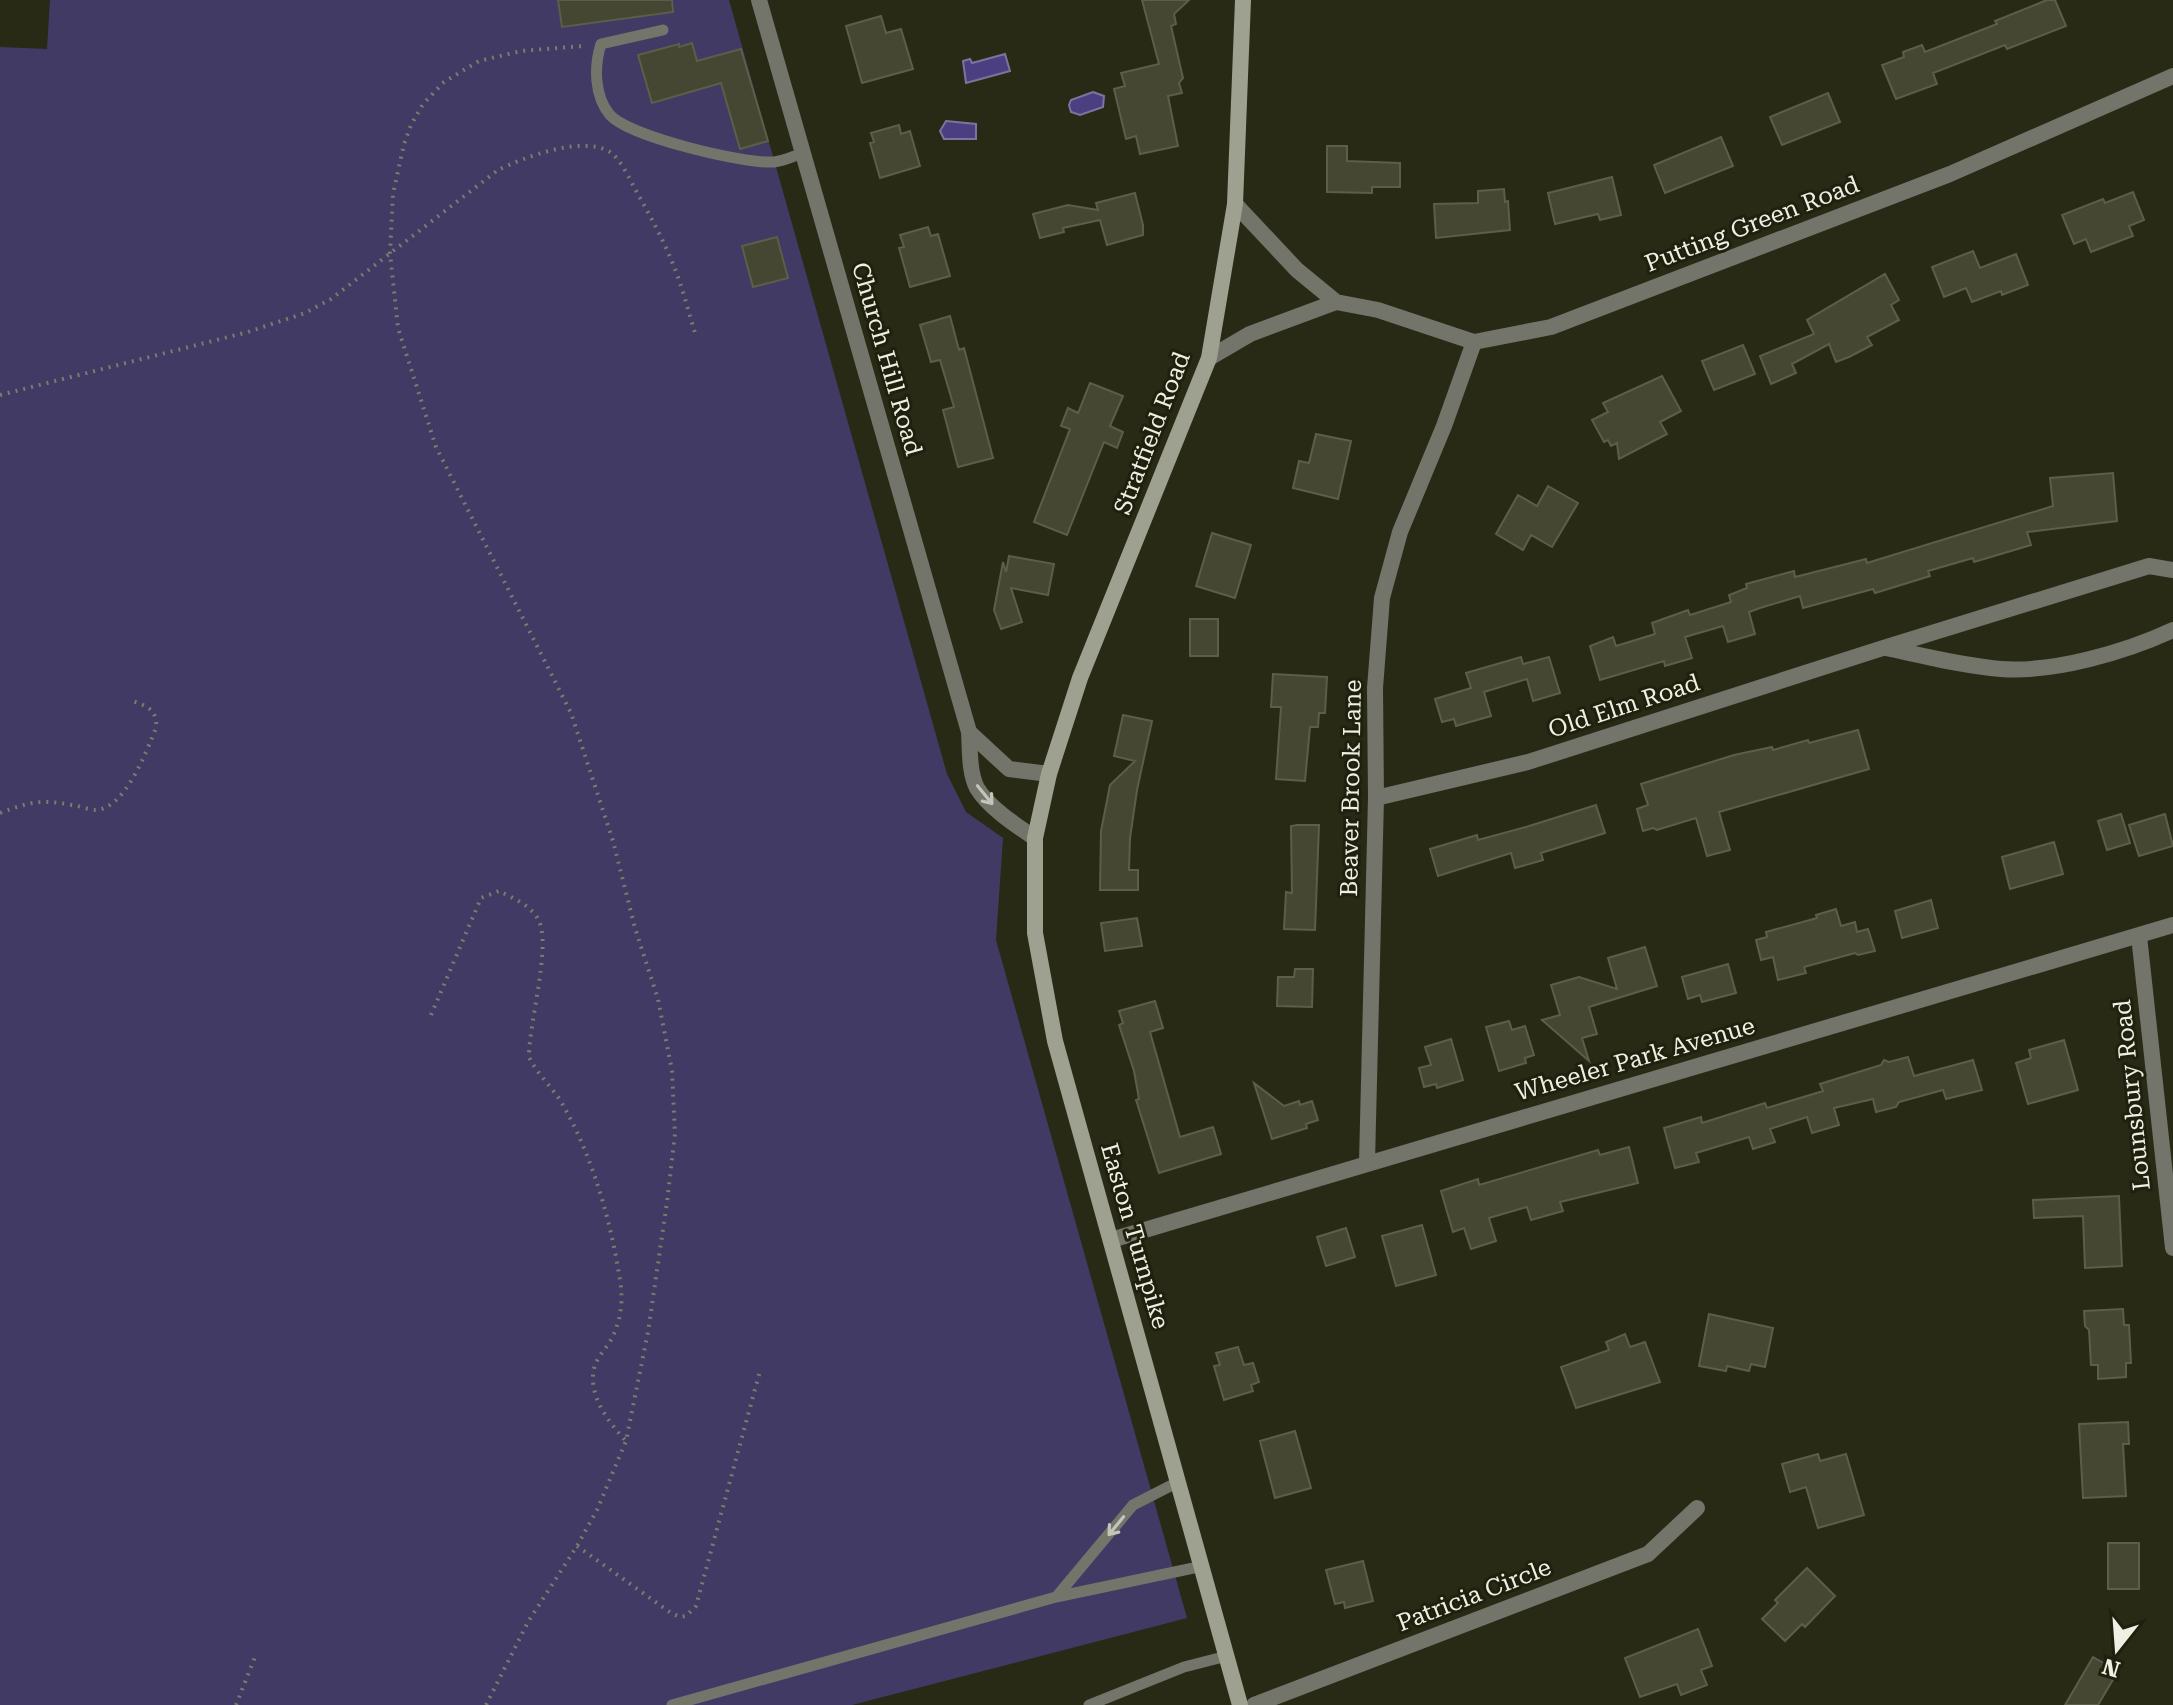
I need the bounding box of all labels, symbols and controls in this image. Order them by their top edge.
street label: Putting Green Road [1641,170,1863,278]
street label: Church Hill Road [846,259,928,459]
street label: Stratfield Road [1108,348,1196,518]
street label: Old Elm Road [1545,668,1703,744]
street label: Beaver Brook Lane [1335,679,1367,897]
one-way arrow [976,784,994,804]
street label: Lounsbury Road [2108,998,2156,1192]
street label: Wheeler Park Avenue [1512,1011,1758,1107]
street label: Easton Turnpike [1095,1140,1175,1332]
one-way arrow [1107,1515,1125,1536]
street label: Patricia Circle [1393,1553,1555,1637]
north arrow [2077,1609,2157,1689]
text: N [2099,1653,2123,1682]

